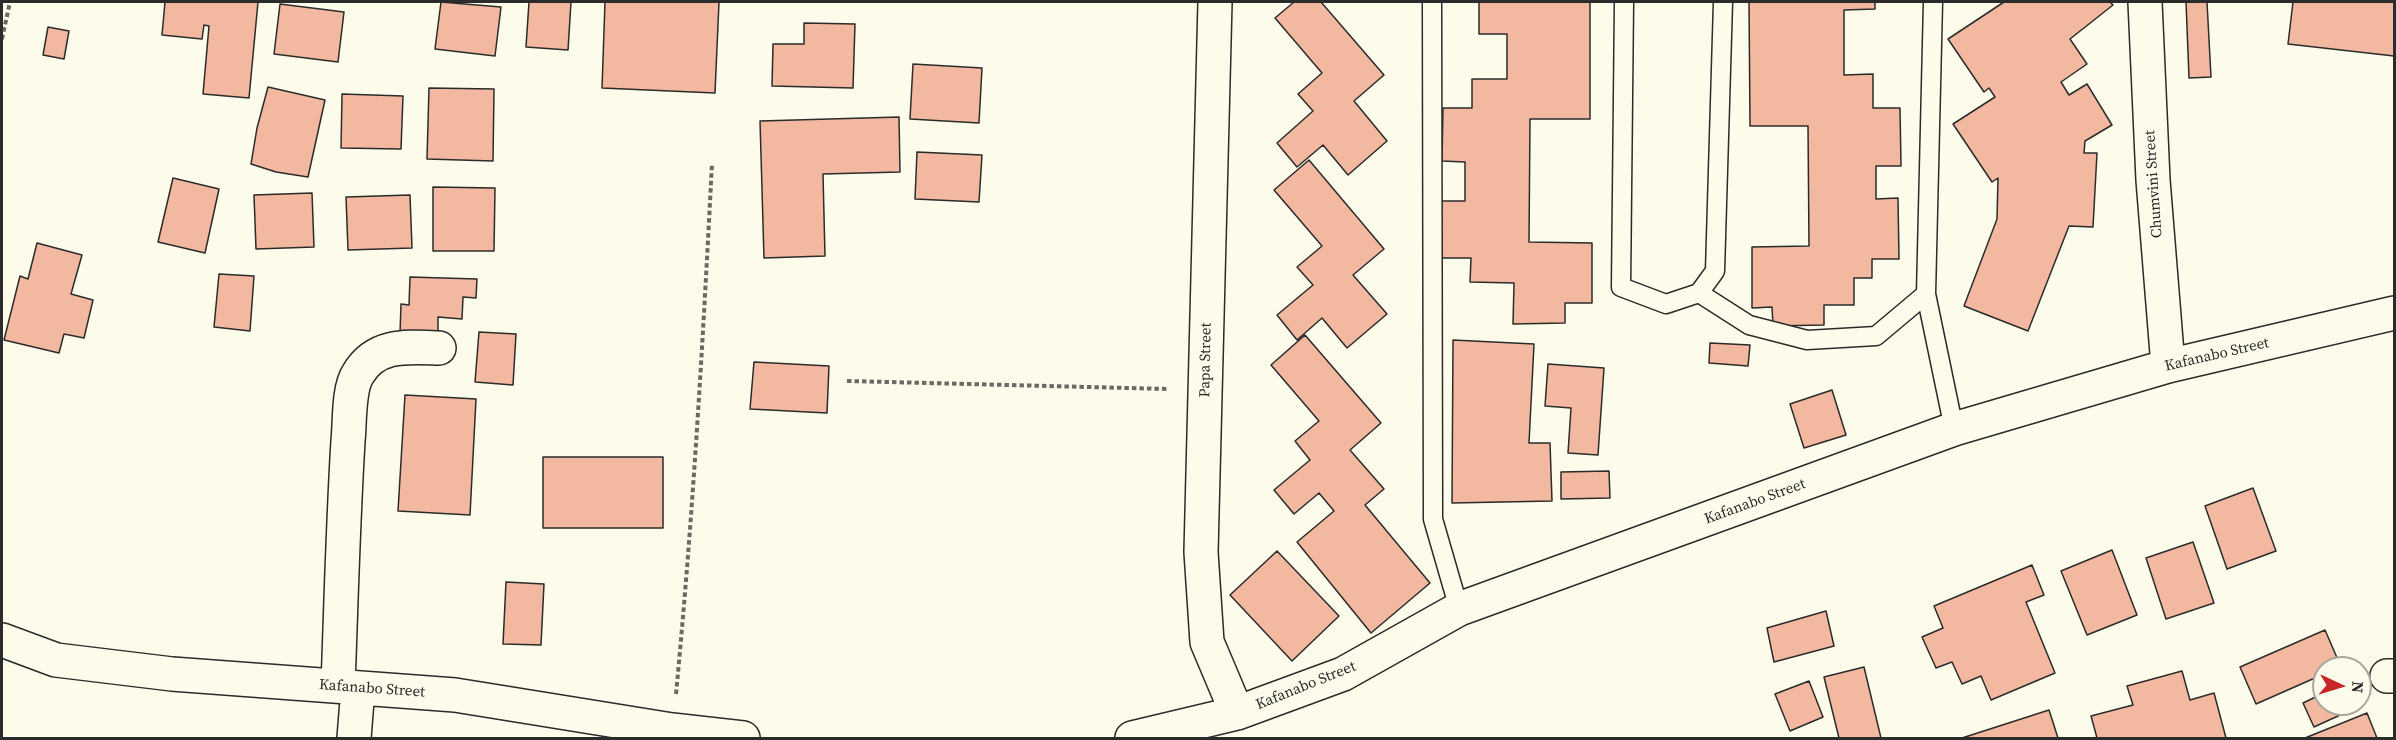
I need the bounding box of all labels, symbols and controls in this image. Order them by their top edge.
street label: Chumvini Street [2141,129,2167,239]
street label: Papa Street [1196,322,1216,398]
street label: Kafanabo Street [2163,334,2271,376]
street label: Kafanabo Street [1702,475,1808,529]
north arrow [2312,656,2372,716]
street label: Kafanabo Street [1253,658,1359,714]
street label: Kafanabo Street [318,676,426,702]
text: N [2347,681,2369,694]

